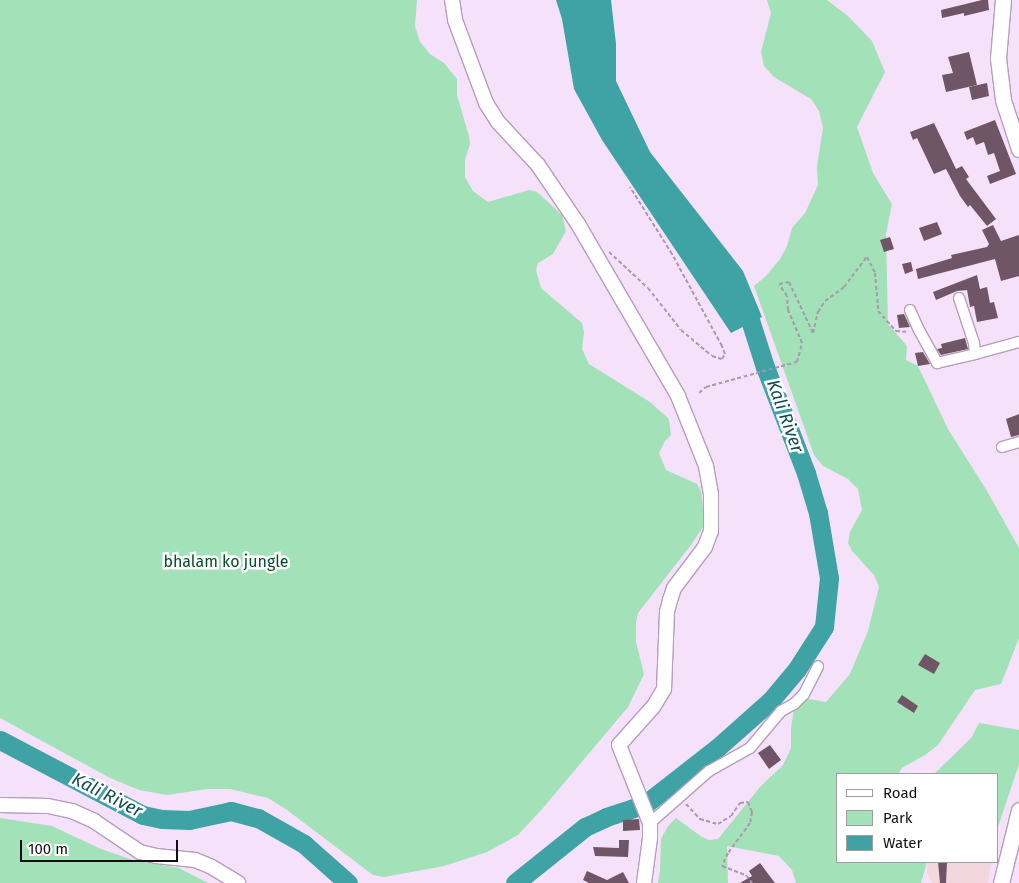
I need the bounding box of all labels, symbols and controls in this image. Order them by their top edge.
water label: Kali River [762,377,808,455]
park label: bhalam ko jungle [163,552,289,572]
water label: Kali River [68,768,146,822]
legend [836,773,999,863]
text: Road [883,784,918,802]
text: Park [883,809,913,827]
scale bar [22,830,180,862]
text: Water [883,834,922,852]
text: 100 m [28,840,68,858]

